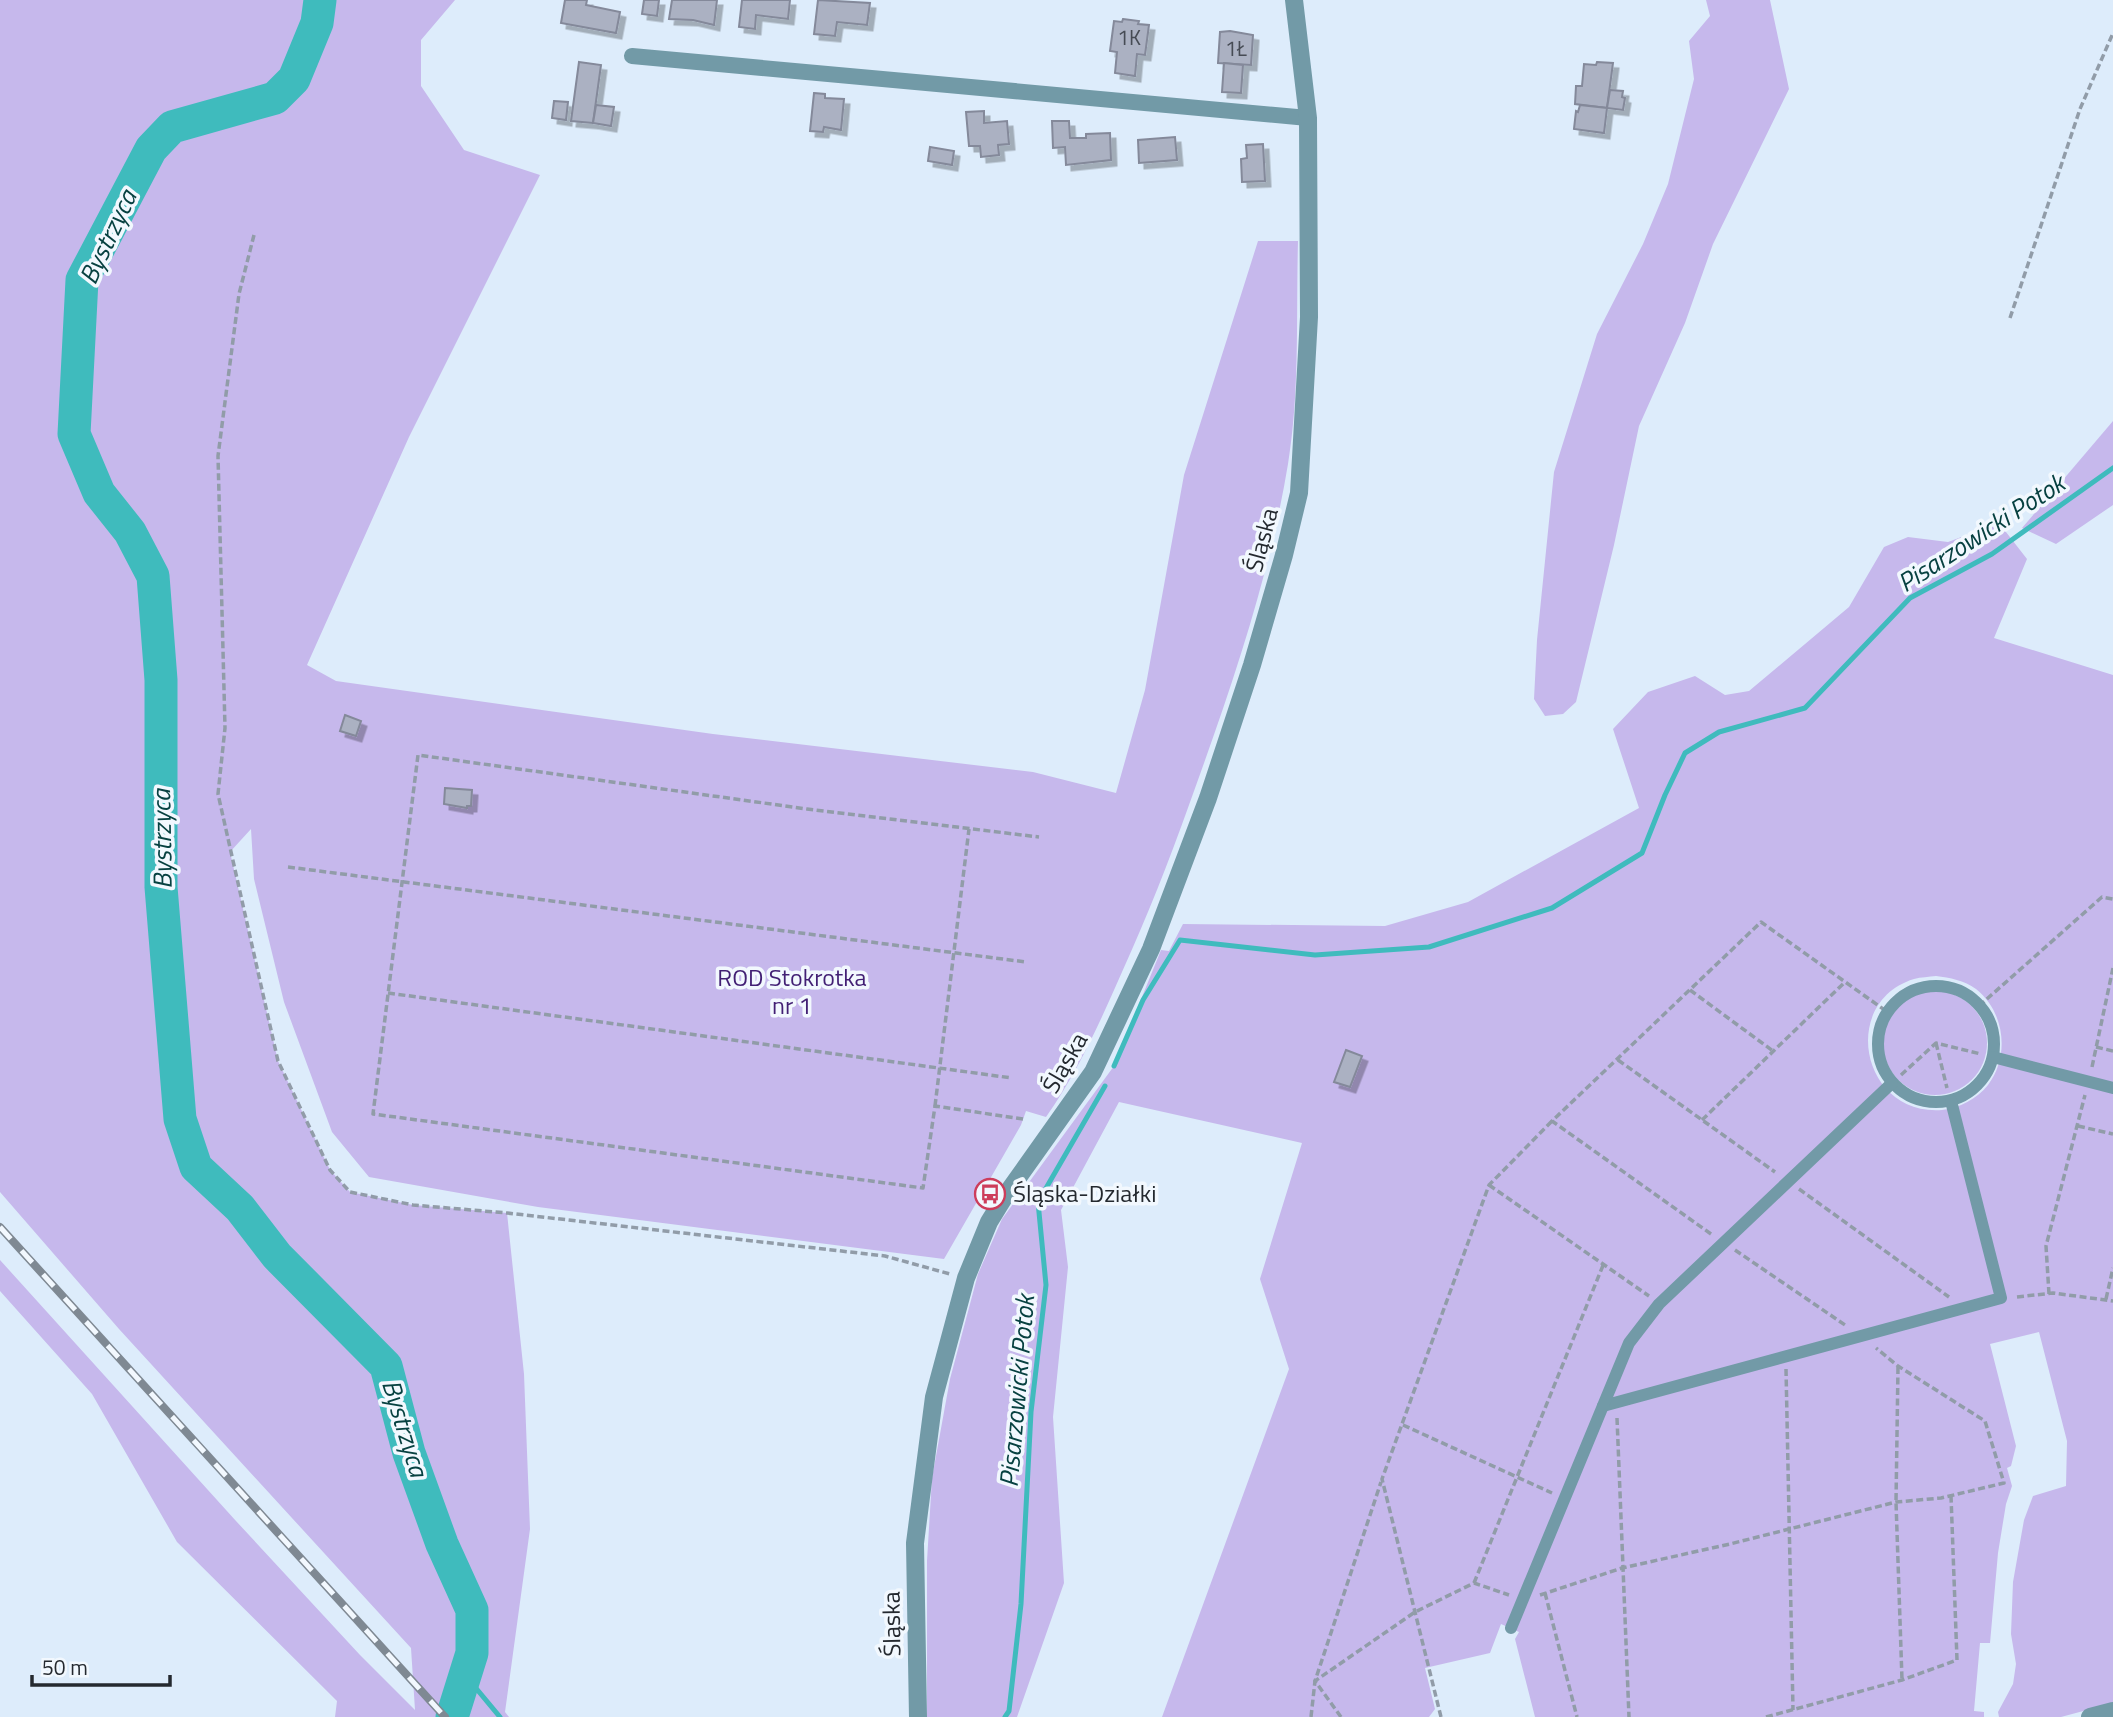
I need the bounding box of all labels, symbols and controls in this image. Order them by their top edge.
house number: 1K [1117,21,1141,53]
house number: 1Ł [1225,32,1247,64]
water label: Bystrzyca [69,182,147,290]
water label: Pisarzowicki Potok [1889,462,2075,601]
street label: Śląska [1235,504,1287,576]
water label: Bystrzyca [141,787,182,889]
park label: ROD Stokrotka nr 1 [717,959,867,1023]
street label: Śląska [1032,1025,1096,1100]
place label: Śląska-Działki [1013,1175,1157,1211]
bus stop icon: Śląska-Działki [973,1177,1007,1211]
water label: Pisarzowicki Potok [989,1290,1045,1489]
water label: Bystrzyca [372,1374,439,1483]
street label: Śląska [872,1591,910,1657]
scale bar [32,1644,170,1688]
text: 50 m [42,1651,88,1683]

